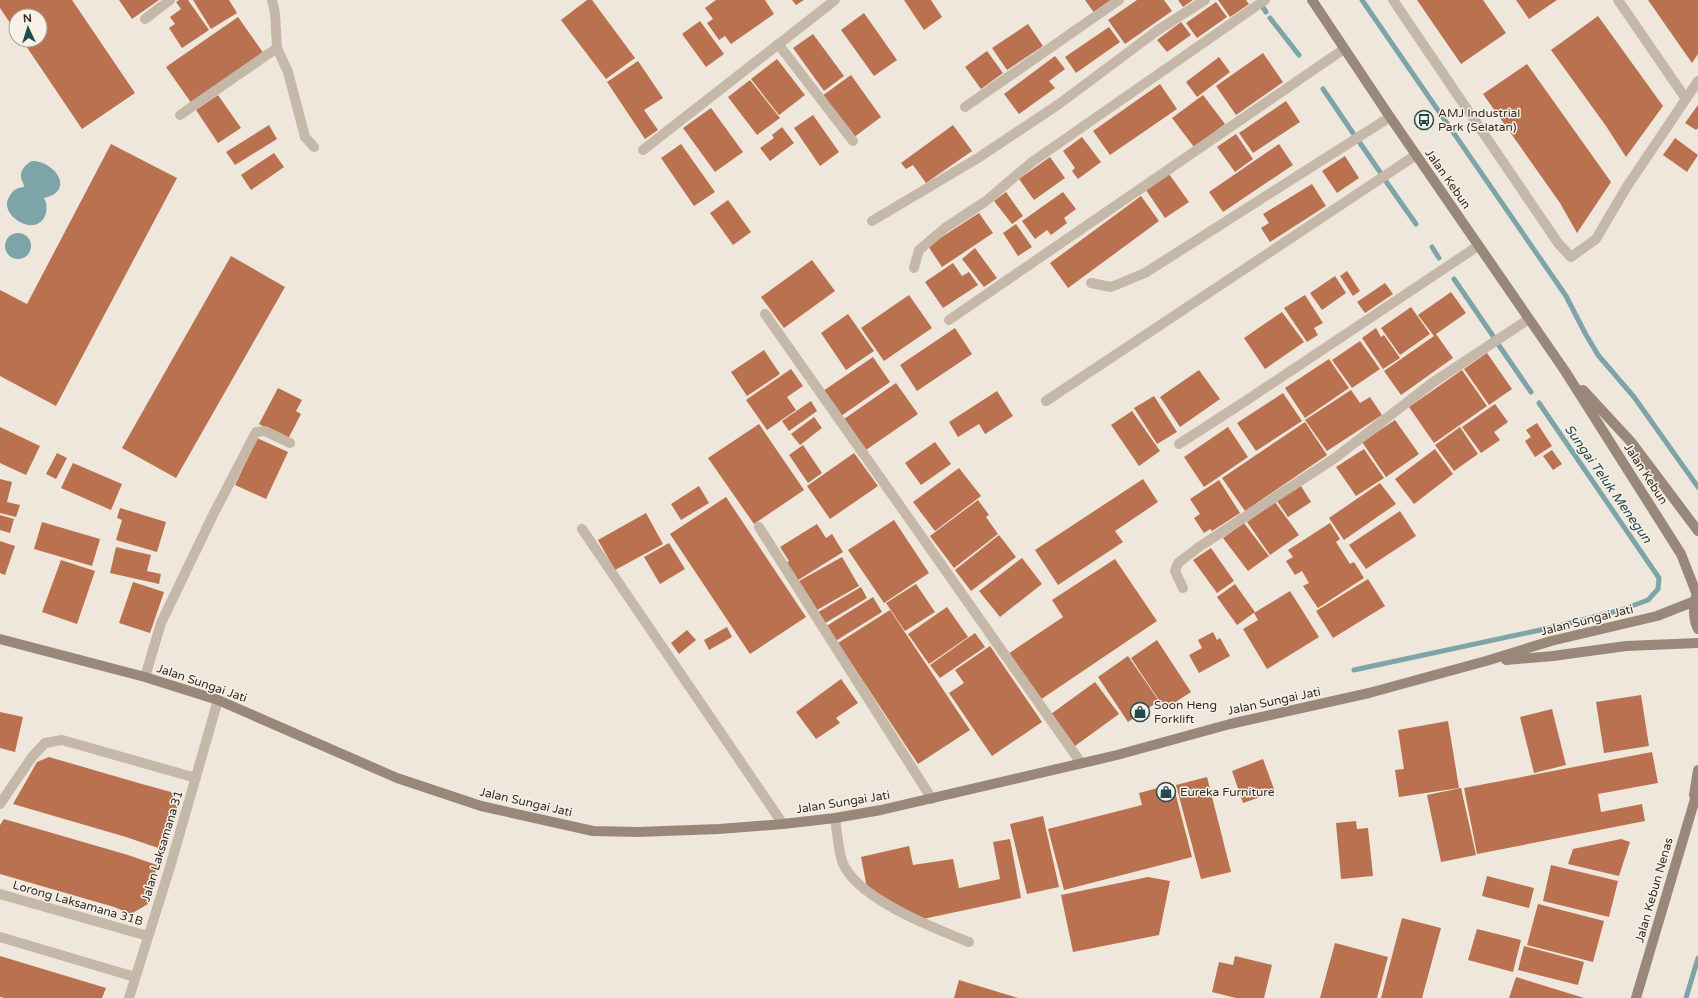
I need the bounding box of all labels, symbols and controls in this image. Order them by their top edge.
north arrow [8,8,48,48]
text: N [22,12,32,25]
place label: AMJ Industrial Park (Selatan) [1438,106,1520,134]
bus stop icon: AMJ Industrial Park (Selatan) [1413,109,1435,131]
street label: Jalan Kebun [1422,147,1474,211]
water label: Sungai Teluk Menegun [1561,422,1656,547]
street label: Jalan Kebun [1621,441,1671,507]
street label: Jalan Sungai Jati [1539,602,1635,638]
street label: Jalan Sungai Jati [155,661,249,705]
street label: Jalan Sungai Jati [1226,684,1322,718]
place label: Soon Heng Forklift [1154,698,1217,726]
shop icon: Soon Heng Forklift [1129,701,1151,723]
shop icon: Eureka Furniture [1155,781,1177,803]
street label: Jalan Sungai Jati [478,785,574,819]
place label: Eureka Furniture [1180,785,1275,799]
street label: Jalan Sungai Jati [795,788,891,816]
street label: Jalan Laksamana 31 [138,789,186,903]
street label: Jalan Kebun Nenas [1632,836,1676,944]
street label: Lorong Laksamana 31B [11,878,145,928]

